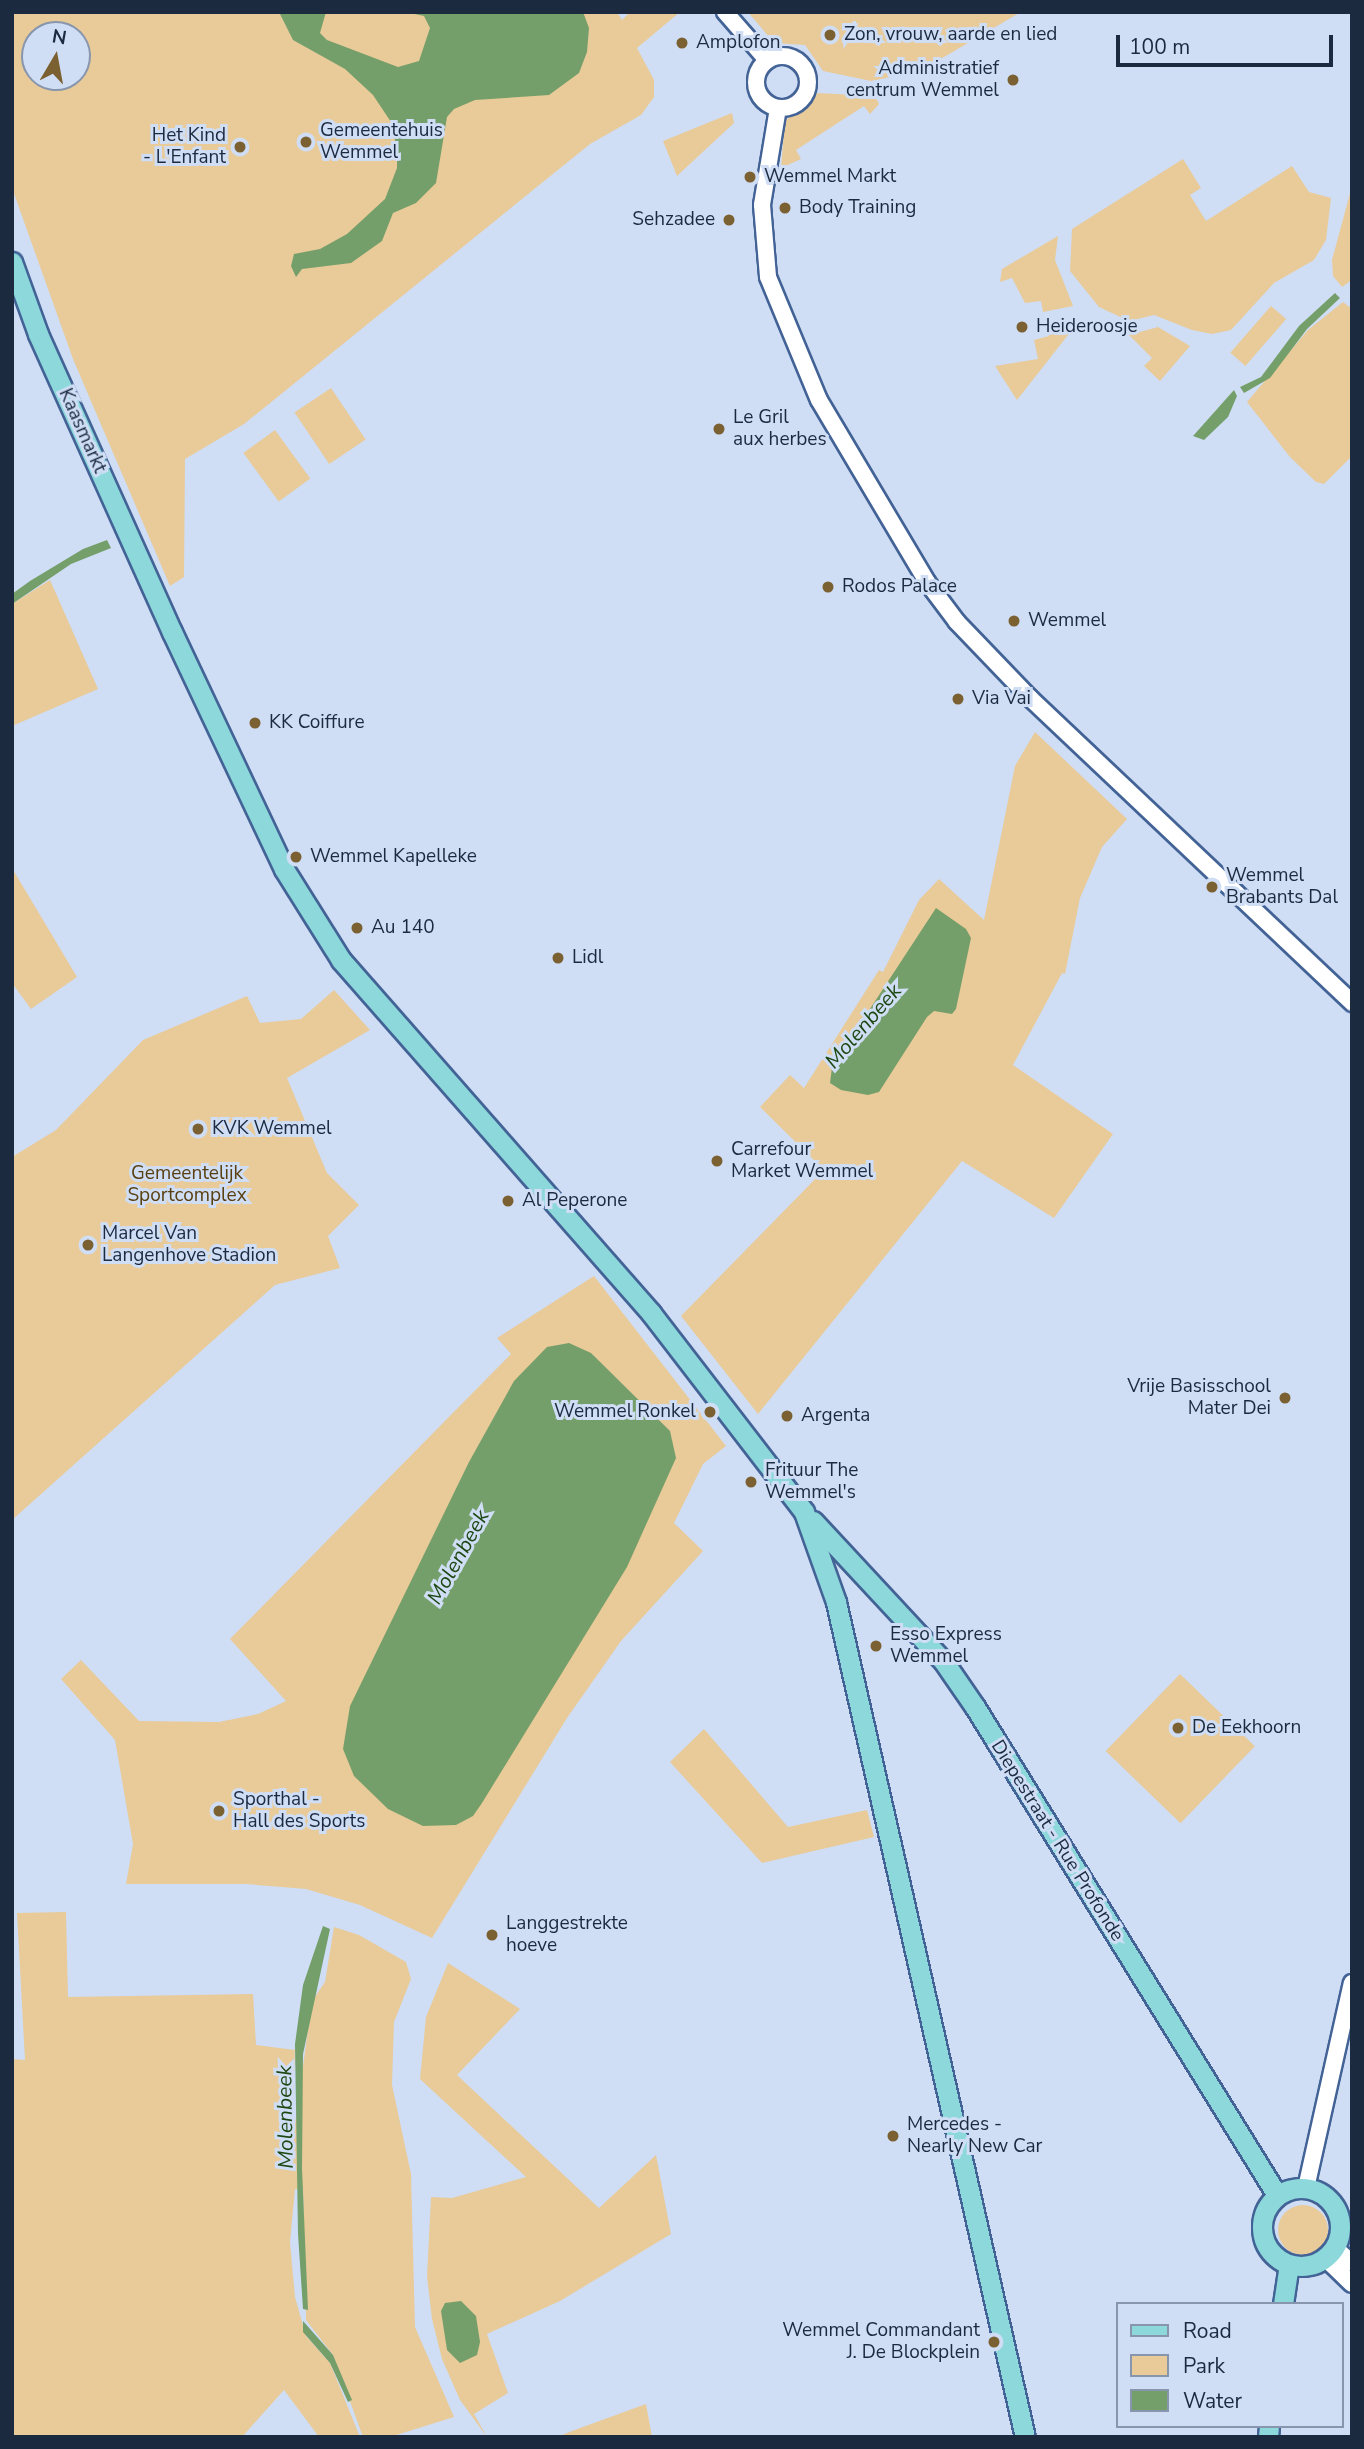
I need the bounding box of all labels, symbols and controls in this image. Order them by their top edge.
north arrow [21,21,91,91]
scale bar [1119,21,1336,65]
text: N [50,23,69,51]
place label: Zon, vrouw, aarde en lied [844,24,1057,46]
marker: Zon, vrouw, aarde en lied [822,27,838,43]
place label: Amplofon [696,32,781,54]
text: 100 m [1129,33,1190,61]
marker: Amplofon [674,35,690,51]
place label: Administratief centrum Wemmel [846,58,999,102]
marker: Administratief centrum Wemmel [1005,72,1021,88]
place label: Gemeentehuis Wemmel [320,120,443,164]
place label: Het Kind - L'Enfant [143,125,226,169]
marker: Gemeentehuis Wemmel [298,134,314,150]
marker: Het Kind - L'Enfant [232,139,248,155]
place label: Wemmel Markt [764,166,896,188]
marker: Wemmel Markt [742,169,758,185]
place label: Body Training [799,197,916,219]
marker: Body Training [777,200,793,216]
place label: Sehzadee [632,209,715,231]
marker: Sehzadee [721,212,737,228]
place label: Heideroosje [1036,316,1138,338]
marker: Heideroosje [1014,319,1030,335]
street label: Kaasmarkt [53,385,111,477]
place label: Le Gril aux herbes [733,407,827,451]
marker: Le Gril aux herbes [711,421,727,437]
place label: Rodos Palace [842,576,957,598]
marker: Rodos Palace [820,579,836,595]
place label: Wemmel [1028,610,1106,632]
marker: Wemmel [1006,613,1022,629]
place label: Via Vai [972,688,1031,710]
marker: Via Vai [950,691,966,707]
place label: KK Coiffure [269,712,365,734]
marker: KK Coiffure [247,715,263,731]
place label: Wemmel Kapelleke [310,846,477,868]
marker: Wemmel Kapelleke [288,849,304,865]
place label: Wemmel Brabants Dal [1226,865,1338,909]
marker: Wemmel Brabants Dal [1204,879,1220,895]
place label: Au 140 [371,917,435,939]
marker: Au 140 [349,920,365,936]
place label: Lidl [572,947,603,969]
marker: Lidl [550,950,566,966]
water label: Molenbeek [819,979,907,1073]
place label: KVK Wemmel [212,1118,332,1140]
marker: KVK Wemmel [190,1121,206,1137]
place label: Carrefour Market Wemmel [731,1139,873,1183]
marker: Carrefour Market Wemmel [709,1153,725,1169]
park label: Gemeentelijk Sportcomplex [127,1163,247,1207]
place label: Al Peperone [522,1190,627,1212]
marker: Al Peperone [500,1193,516,1209]
place label: Marcel Van Langenhove Stadion [102,1223,276,1267]
marker: Marcel Van Langenhove Stadion [80,1237,96,1253]
place label: Vrije Basisschool Mater Dei [1127,1376,1271,1420]
marker: Vrije Basisschool Mater Dei [1277,1390,1293,1406]
place label: Wemmel Ronkel [554,1401,696,1423]
marker: Wemmel Ronkel [702,1404,718,1420]
place label: Argenta [801,1405,870,1427]
marker: Argenta [779,1408,795,1424]
place label: Frituur The Wemmel's [765,1460,858,1504]
marker: Frituur The Wemmel's [743,1474,759,1490]
water label: Molenbeek [422,1505,494,1609]
place label: Esso Express Wemmel [890,1624,1002,1668]
marker: Esso Express Wemmel [868,1638,884,1654]
place label: De Eekhoorn [1192,1717,1301,1739]
marker: De Eekhoorn [1170,1720,1186,1736]
street label: Diepestraat - Rue Profonde [986,1736,1128,1946]
place label: Sporthal - Hall des Sports [233,1789,365,1833]
marker: Sporthal - Hall des Sports [211,1803,227,1819]
place label: Langgestrekte hoeve [506,1913,628,1957]
marker: Langgestrekte hoeve [484,1927,500,1943]
water label: Molenbeek [271,2065,299,2169]
place label: Mercedes - Nearly New Car [907,2114,1042,2158]
marker: Mercedes - Nearly New Car [885,2128,901,2144]
legend [1116,2302,1343,2428]
text: Road [1183,2317,1232,2345]
place label: Wemmel Commandant J. De Blockplein [782,2320,980,2364]
marker: Wemmel Commandant J. De Blockplein [986,2334,1002,2350]
text: Park [1183,2352,1225,2380]
text: Water [1183,2387,1242,2415]

